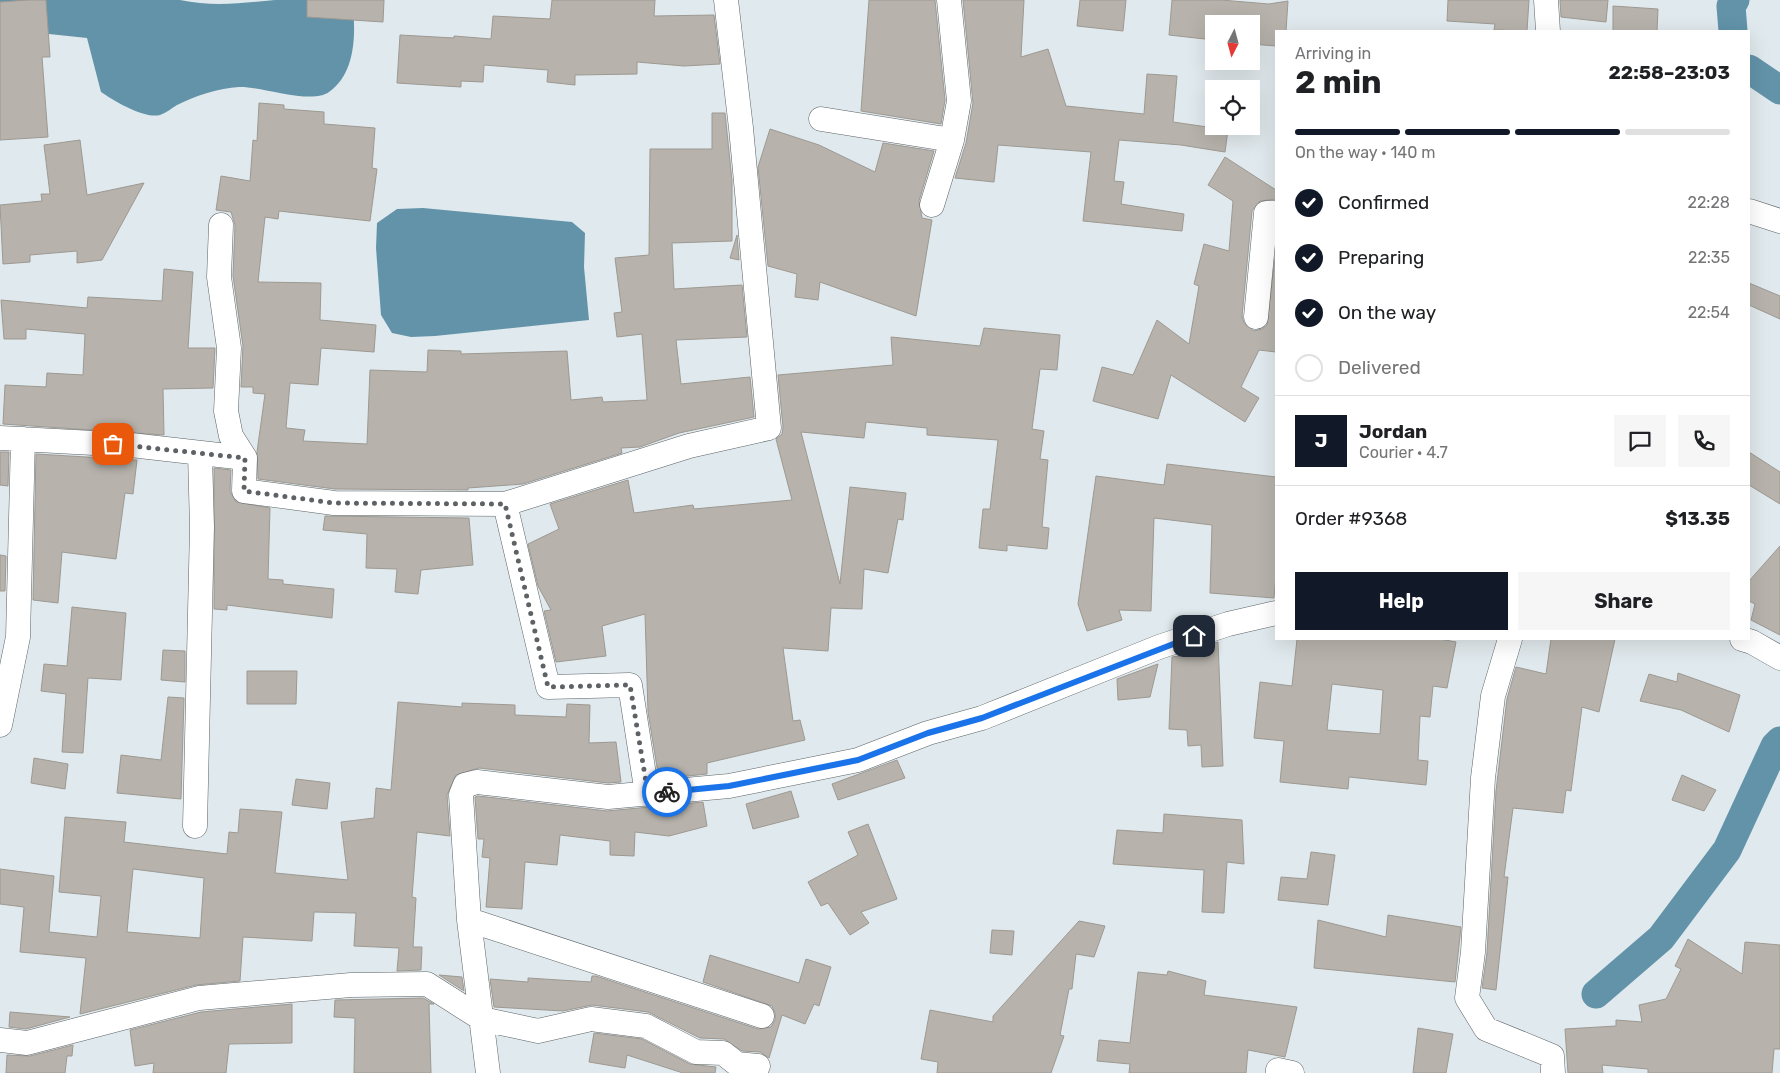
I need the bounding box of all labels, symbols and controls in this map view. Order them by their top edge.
north arrow [1205,15,1260,70]
map controls [1205,15,1260,135]
text: Arriving in [1295,44,1371,63]
text: 22:58–23:03 [1608,61,1730,84]
text: 2 min [1295,63,1382,101]
button: locate [1205,80,1260,135]
text: On the way · 140 m [1295,143,1435,162]
icon: check [1295,189,1323,217]
text: Confirmed [1338,191,1429,214]
text: 22:28 [1688,193,1730,212]
icon: check [1295,244,1323,272]
text: Preparing [1338,246,1424,269]
text: 22:35 [1688,248,1730,267]
icon: check [1295,299,1323,327]
text: On the way [1338,301,1436,324]
text: 22:54 [1688,303,1730,322]
text: Delivered [1338,356,1421,379]
button: chat [1614,415,1666,467]
button: phone [1678,415,1730,467]
text: Jordan [1359,420,1427,443]
pin [92,423,134,465]
text: J [1315,429,1327,452]
icon: bag [99,430,127,458]
text: Courier · 4.7 [1359,443,1448,462]
text: Order #9368 [1295,507,1407,530]
text: $13.35 [1665,507,1730,530]
button: Help [1295,572,1508,630]
button: Share [1518,572,1730,630]
pin [1173,615,1215,657]
icon: home [1180,622,1208,650]
courier [642,767,692,817]
icon: bike [653,778,681,806]

